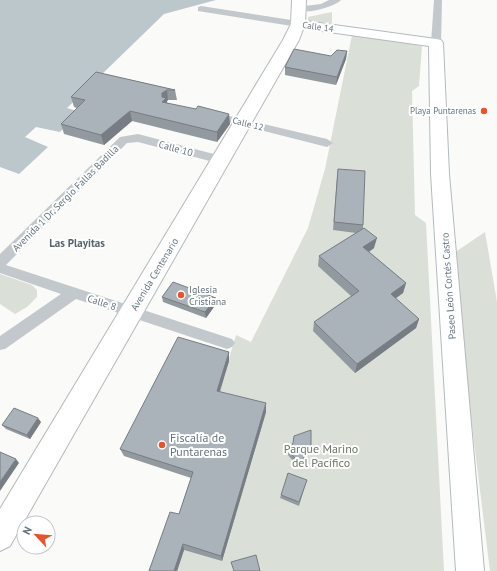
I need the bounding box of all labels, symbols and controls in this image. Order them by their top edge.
street label: Calle 14 [302,19,335,34]
place label: Playa Puntarenas [410,105,476,116]
marker: Playa Puntarenas [479,106,489,116]
street label: Calle 12 [232,114,265,133]
street label: Calle 10 [157,138,195,159]
street label: Avenida 1 Dr. Sergio Fallas Badilla [9,142,121,254]
street label: Paseo León Cortés Castro [438,232,459,340]
district label: Las Playitas [49,236,105,250]
street label: Avenida Centenario [128,236,181,313]
place label: Iglesia Cristiana [189,283,226,308]
marker: Iglesia Cristiana [176,290,186,300]
street label: Calle 8 [86,292,118,313]
place label: Fiscalía de Puntarenas [170,430,227,459]
marker: Fiscalía de Puntarenas [157,440,167,450]
park label: Parque Marino del Pacífico [284,441,358,470]
north arrow [16,515,56,555]
text: N [19,524,35,537]

